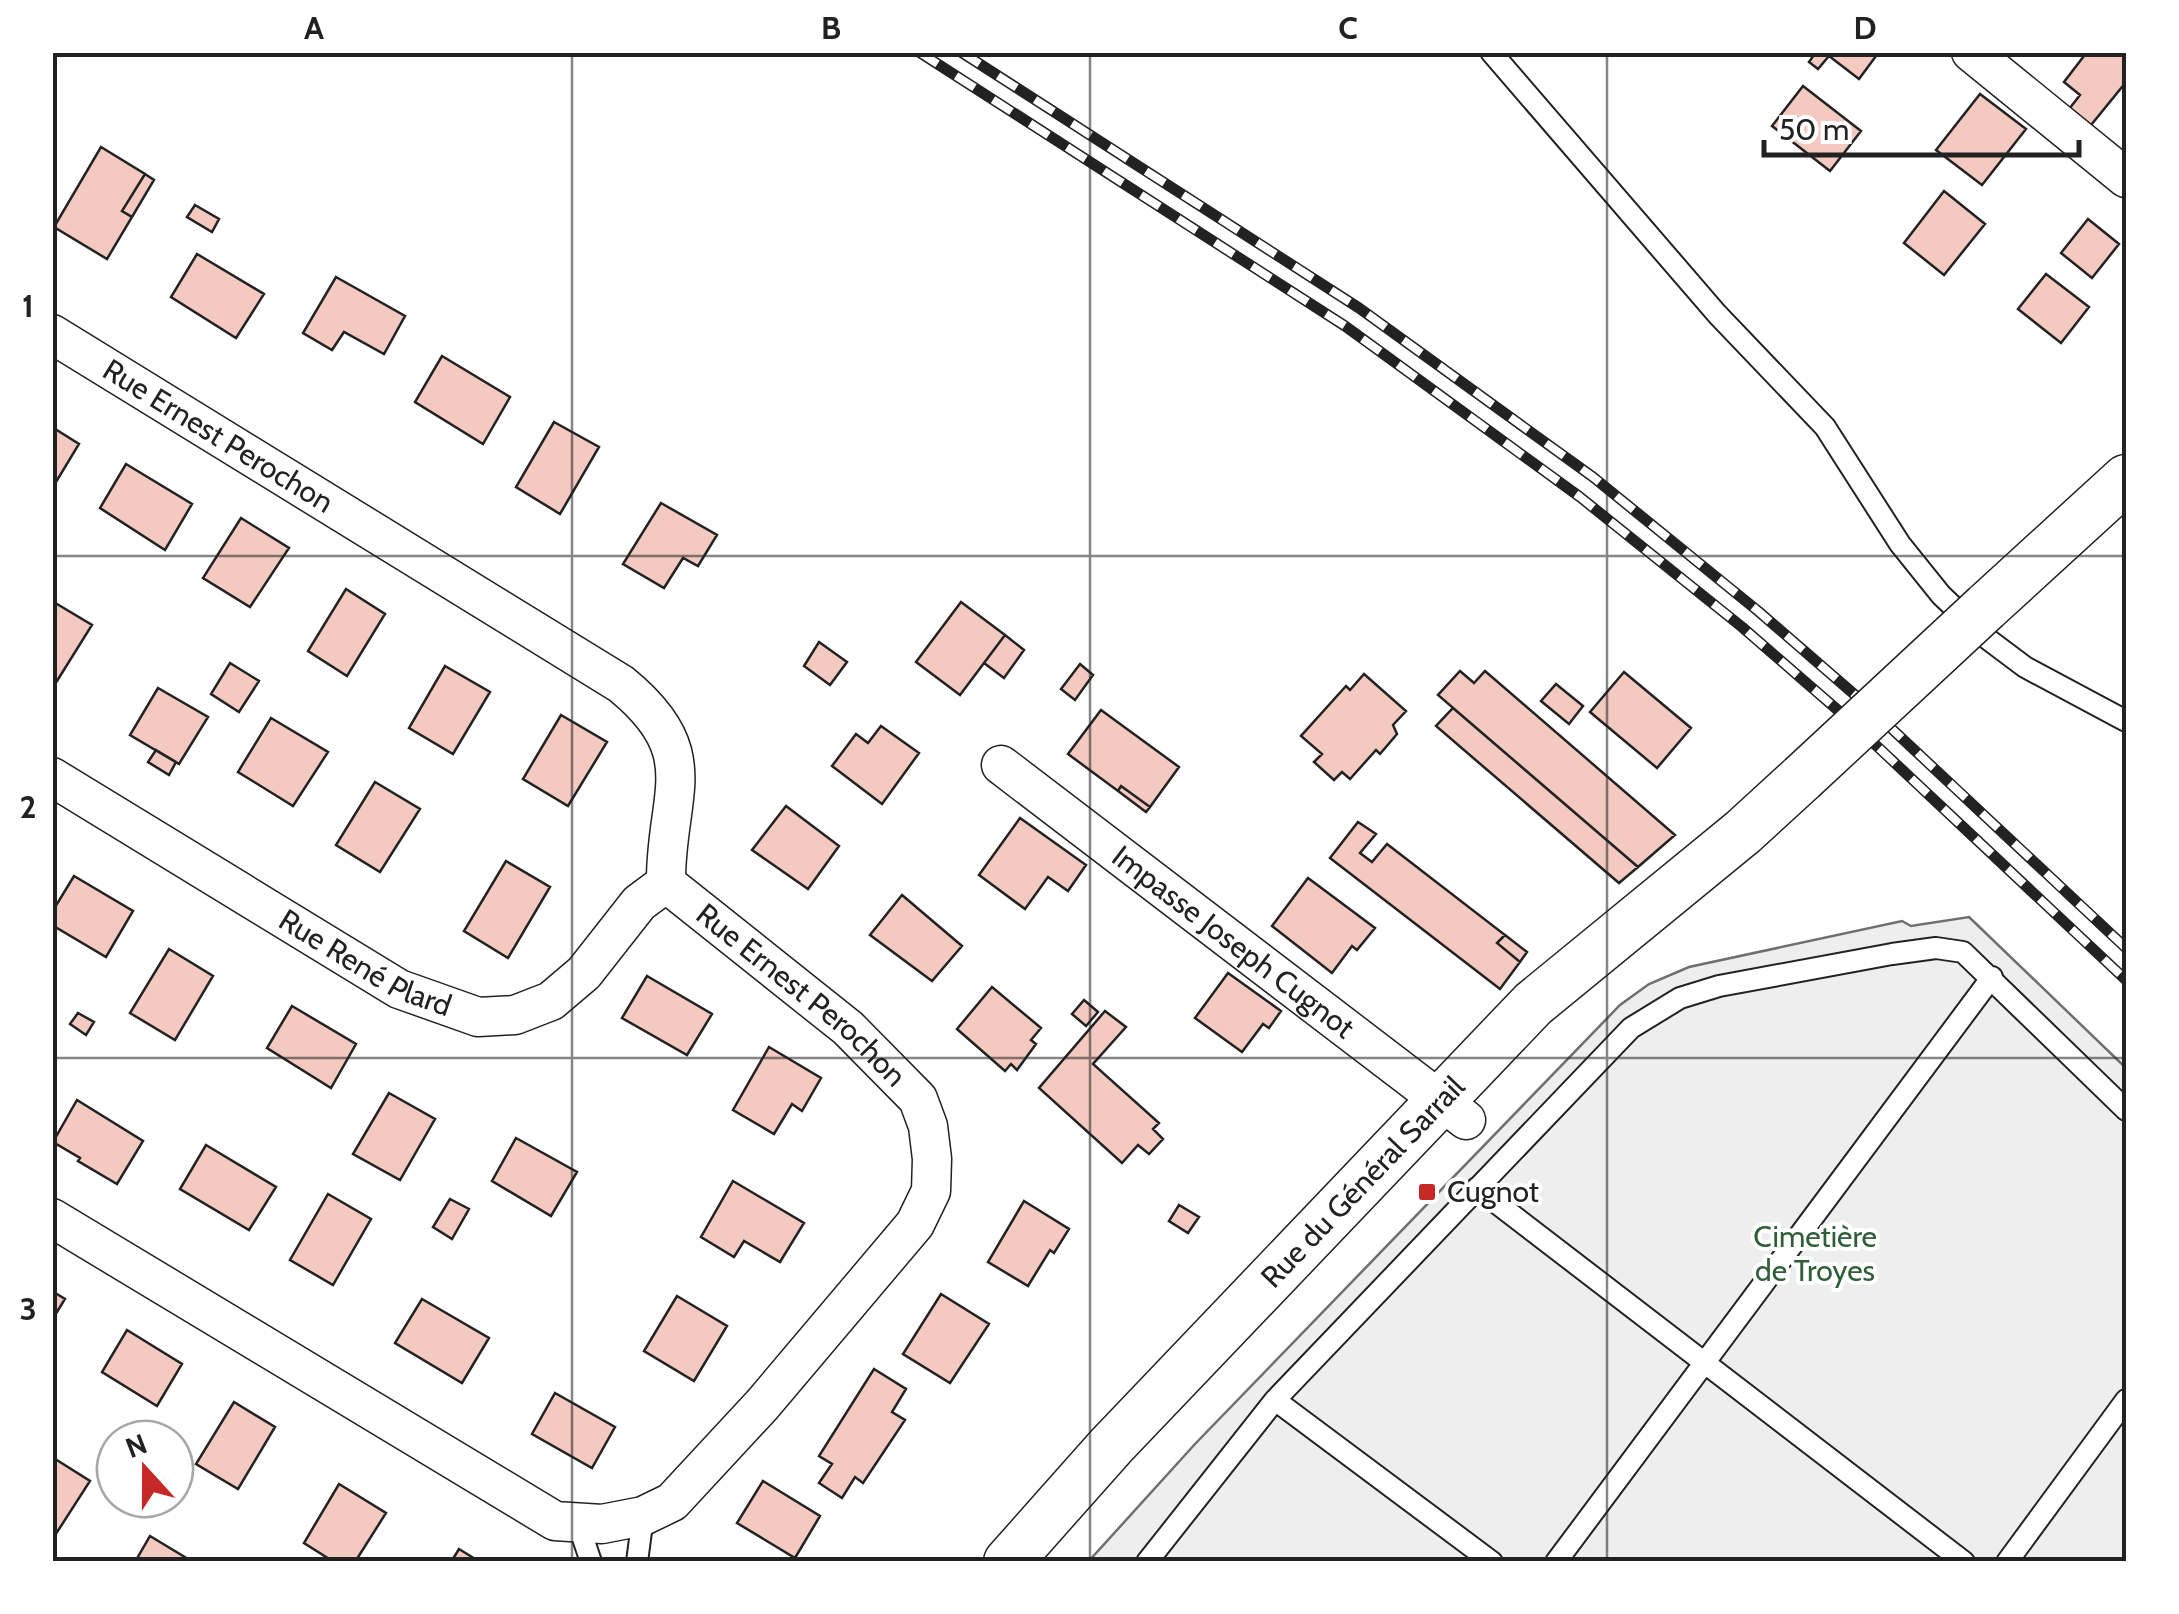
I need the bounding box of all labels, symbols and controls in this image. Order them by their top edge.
text: A [304,8,324,47]
text: B [821,8,841,47]
text: C [1338,8,1358,47]
text: D [1853,8,1877,47]
scale bar [1764,95,2079,157]
text: 50 m [1779,111,1849,148]
text: 1 [22,286,34,325]
street label: Rue Ernest Perochon [96,351,340,521]
text: 2 [20,787,36,826]
street label: Impasse Joseph Cugnot [1105,838,1362,1046]
street label: Rue Ernest Perochon [689,895,914,1094]
street label: Rue René Plard [272,901,456,1024]
street label: Rue du Général Sarrail [1253,1068,1472,1295]
place label: Cugnot [1447,1173,1539,1210]
marker: Cugnot [1416,1181,1438,1203]
park label: Cimetière de Troyes [1753,1218,1877,1289]
text: 3 [19,1289,37,1328]
north arrow [95,1419,195,1519]
text: N [121,1426,151,1465]

